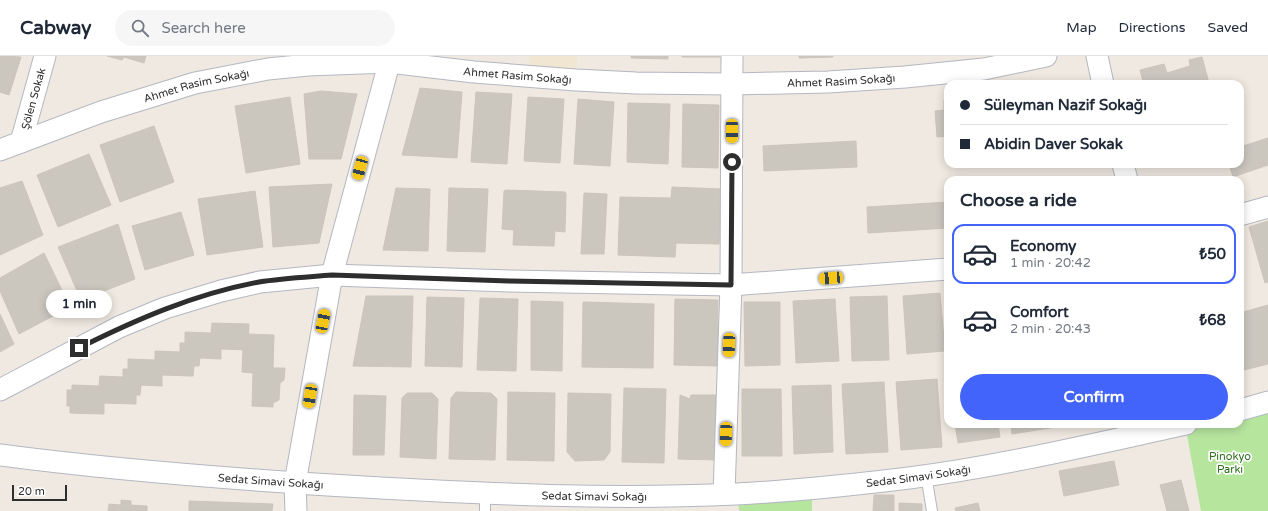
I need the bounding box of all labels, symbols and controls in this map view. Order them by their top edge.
search box [115,10,395,46]
text: Cabway [20,17,91,39]
icon: search [129,17,151,39]
text: Search here [161,19,246,37]
text: Map [1066,19,1097,36]
text: Directions [1119,19,1186,36]
text: Saved [1208,19,1248,36]
street label: Ahmet Rasim Sokağı [463,65,572,87]
street label: Şölen Sokak [19,66,48,131]
street label: Ahmet Rasim Sokağı [142,67,250,105]
street label: Ahmet Rasim Sokağı [787,72,896,90]
text: Süleyman Nazif Sokağı [984,96,1147,114]
car [726,119,738,143]
text: Abidin Daver Sokak [984,135,1123,153]
route start [723,153,741,171]
car [351,155,369,181]
text: Choose a ride [960,189,1077,211]
icon: car [962,236,998,272]
text: Economy [1010,237,1076,255]
text: ₺50 [1199,245,1226,263]
text: 1 min · 20:42 [1010,255,1091,271]
car [819,271,843,285]
callout: 1 min [46,290,112,318]
text: 1 min [62,296,96,312]
icon: car [962,302,998,338]
text: Comfort [1010,303,1069,321]
car [315,308,331,334]
text: ₺68 [1199,311,1226,329]
text: 2 min · 20:43 [1010,321,1091,337]
car [723,333,735,357]
route end [70,339,88,357]
button: Confirm [960,374,1228,420]
car [302,383,318,409]
car [720,422,732,446]
park label: Pinokyo Parkı [1209,450,1251,476]
street label: Sedat Simavi Sokağı [865,463,972,490]
street label: Sedat Simavi Sokağı [218,471,324,492]
scale bar [12,483,67,502]
text: 20 m [18,485,45,498]
street label: Sedat Simavi Sokağı [541,489,647,503]

